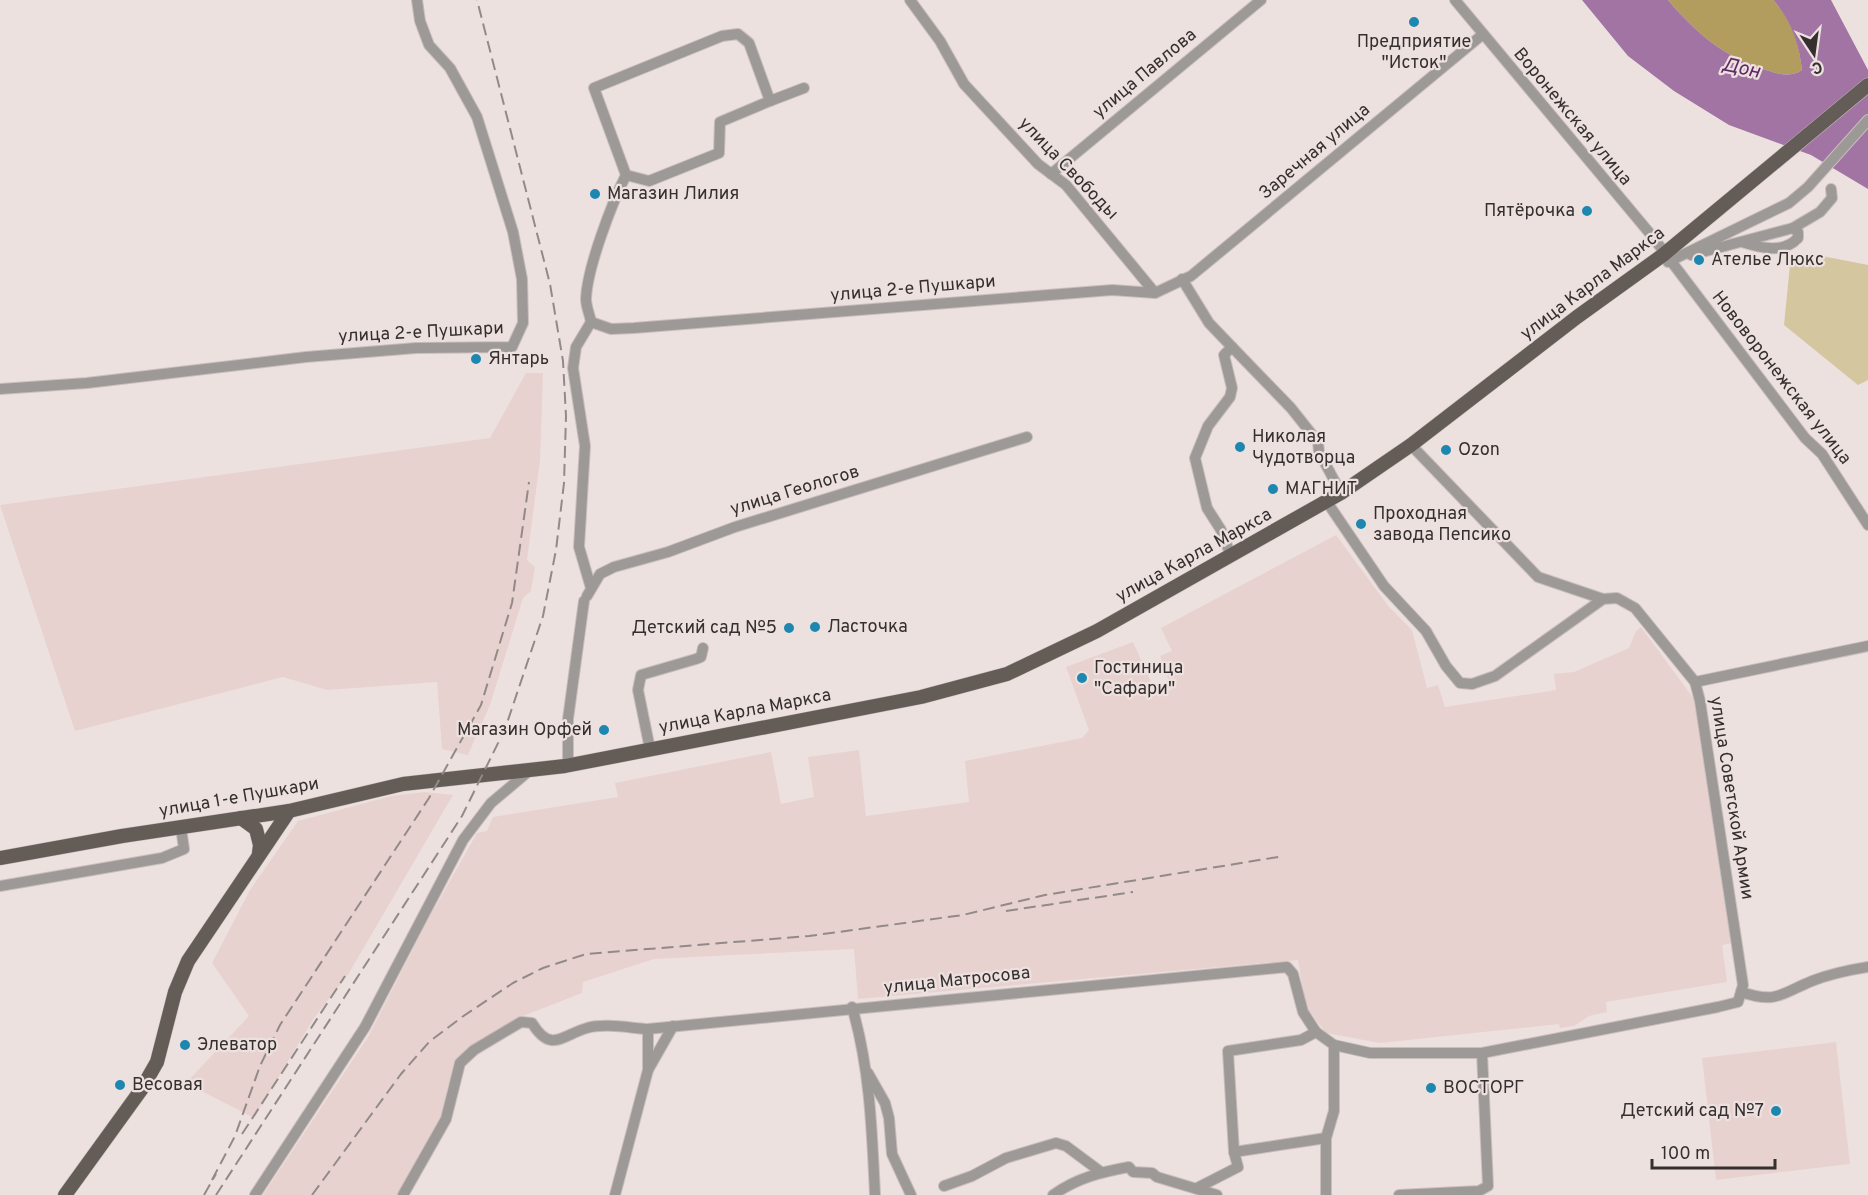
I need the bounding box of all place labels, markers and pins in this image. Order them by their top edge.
marker: Предприятие "Исток" [1407,15,1421,29]
place label: Предприятие "Исток" [1357,31,1471,75]
place label: Магазин Лилия [607,183,739,206]
marker: Магазин Лилия [588,187,602,201]
place label: Пятёрочка [1484,200,1575,223]
marker: Пятёрочка [1580,204,1594,218]
place label: Ателье Люкс [1711,249,1824,272]
marker: Ателье Люкс [1692,253,1706,267]
place label: Янтарь [488,348,549,371]
marker: Янтарь [469,352,483,366]
place label: Николая Чудотворца [1252,426,1355,470]
place label: Ozon [1458,439,1500,462]
marker: Николая Чудотворца [1233,440,1247,454]
marker: Ozon [1439,443,1453,457]
place label: МАГНИТ [1285,478,1357,501]
marker: МАГНИТ [1266,482,1280,496]
place label: Проходная завода Пепсико [1373,503,1511,547]
marker: Проходная завода Пепсико [1354,517,1368,531]
place label: Ласточка [827,616,908,639]
place label: Детский сад №5 [632,617,777,640]
marker: Ласточка [808,620,822,634]
marker: Детский сад №5 [782,621,796,635]
place label: Гостиница "Сафари" [1094,657,1183,701]
marker: Гостиница "Сафари" [1075,671,1089,685]
place label: Магазин Орфей [457,719,592,742]
marker: Магазин Орфей [597,723,611,737]
place label: Элеватор [197,1034,277,1057]
marker: Элеватор [178,1038,192,1052]
place label: Весовая [132,1074,203,1097]
place label: ВОСТОРГ [1443,1077,1524,1100]
marker: Весовая [113,1078,127,1092]
marker: ВОСТОРГ [1424,1081,1438,1095]
place label: Детский сад №7 [1620,1100,1764,1123]
marker: Детский сад №7 [1769,1104,1783,1118]

